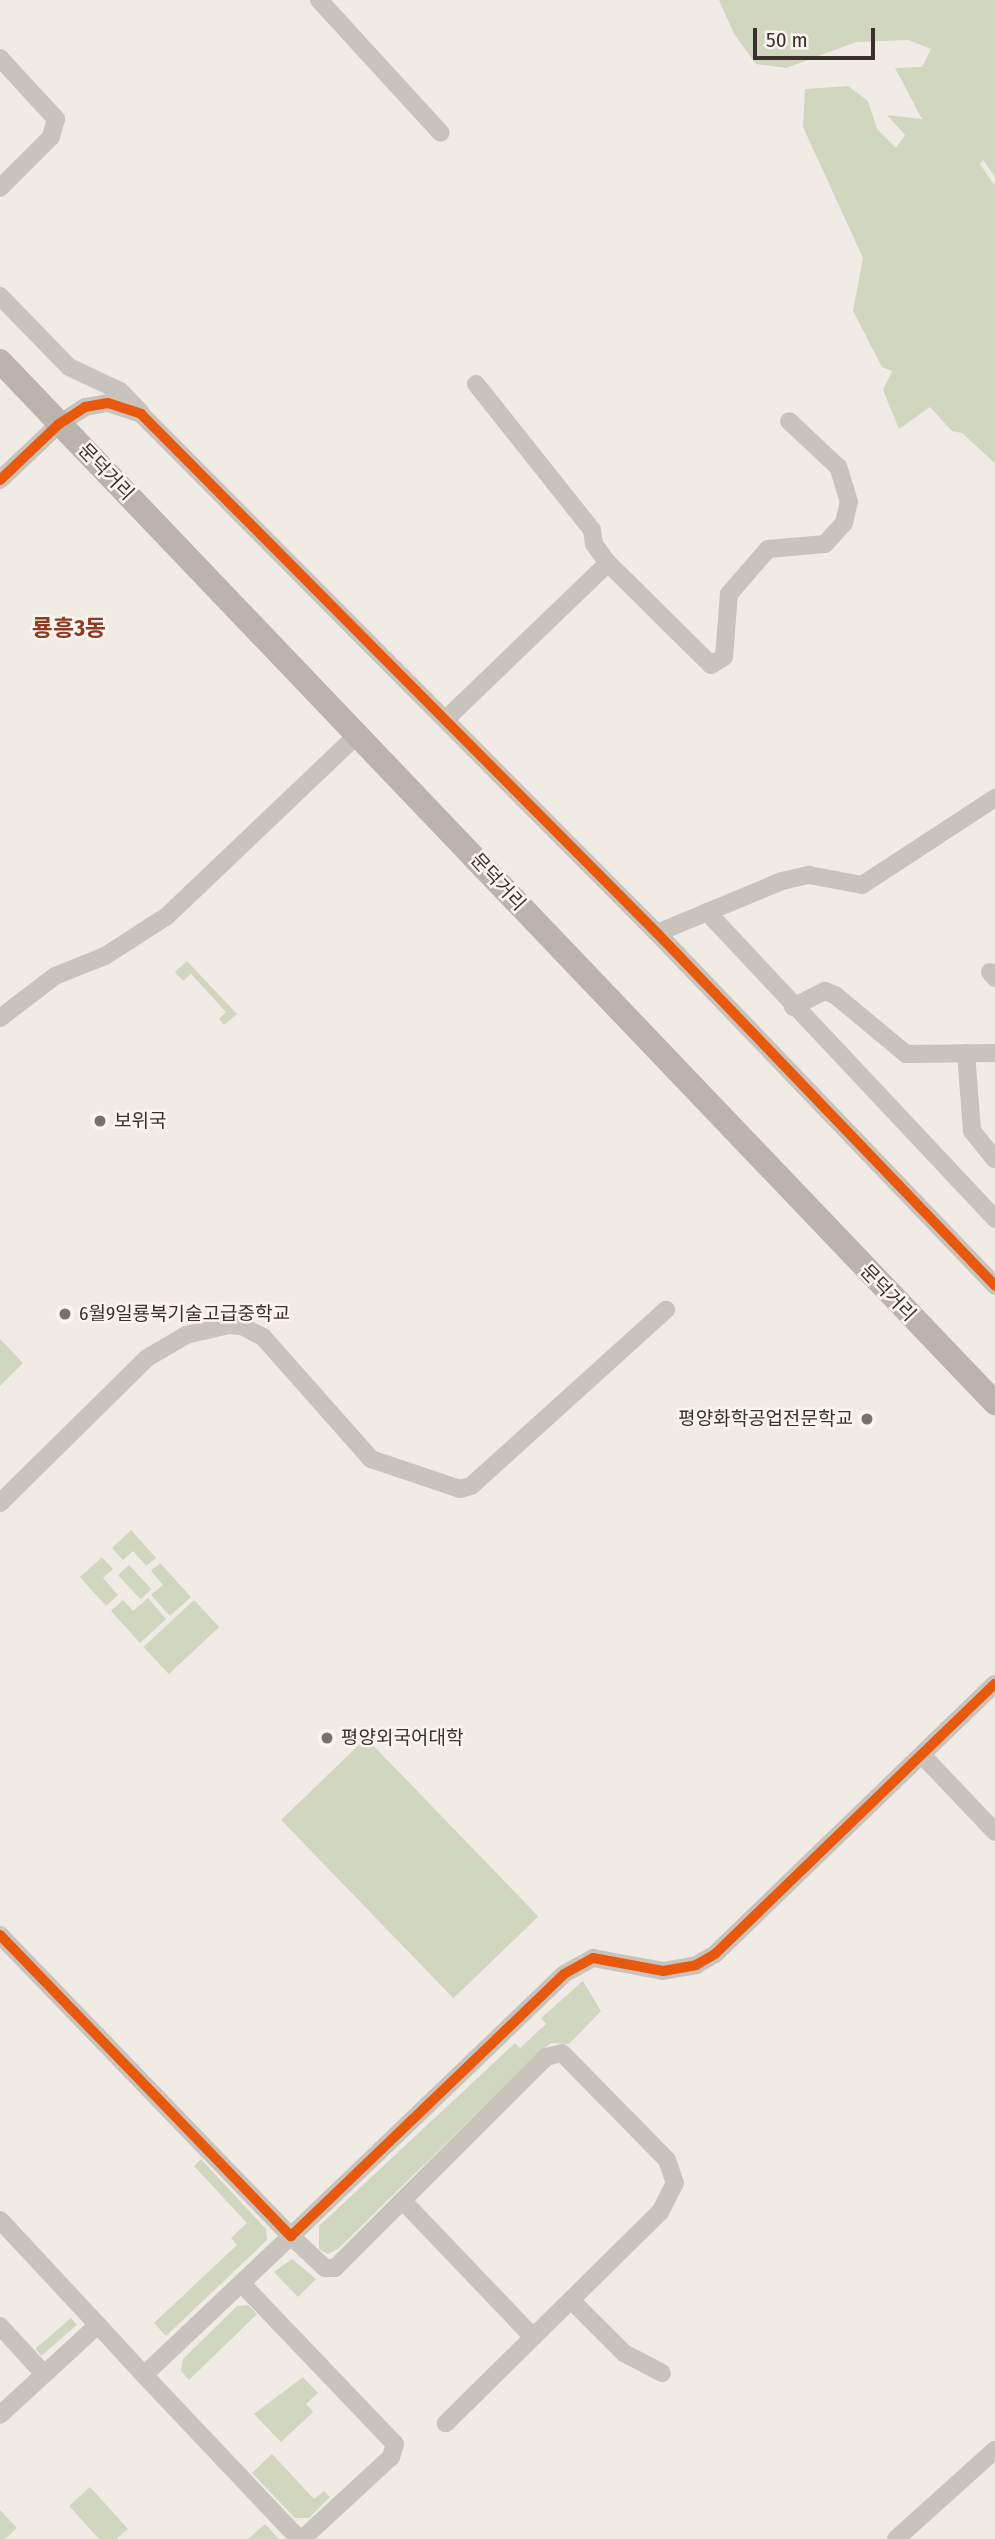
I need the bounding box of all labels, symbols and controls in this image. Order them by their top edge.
scale bar [757,14,880,58]
text: 50 m [766,27,808,53]
street label: 문덕거리 [74,439,138,505]
district label: 룡흥3동 [32,614,106,642]
street label: 문덕거리 [466,849,530,915]
place label: 보위국 [114,1110,166,1132]
marker: 보위국 [92,1113,108,1129]
street label: 문덕거리 [856,1260,920,1326]
place label: 6월9일룡북기술고급중학교 [79,1303,290,1325]
marker: 6월9일룡북기술고급중학교 [57,1306,73,1322]
place label: 평양화학공업전문학교 [678,1408,853,1430]
marker: 평양화학공업전문학교 [859,1411,875,1427]
place label: 평양외국어대학 [341,1727,463,1749]
marker: 평양외국어대학 [319,1730,335,1746]

